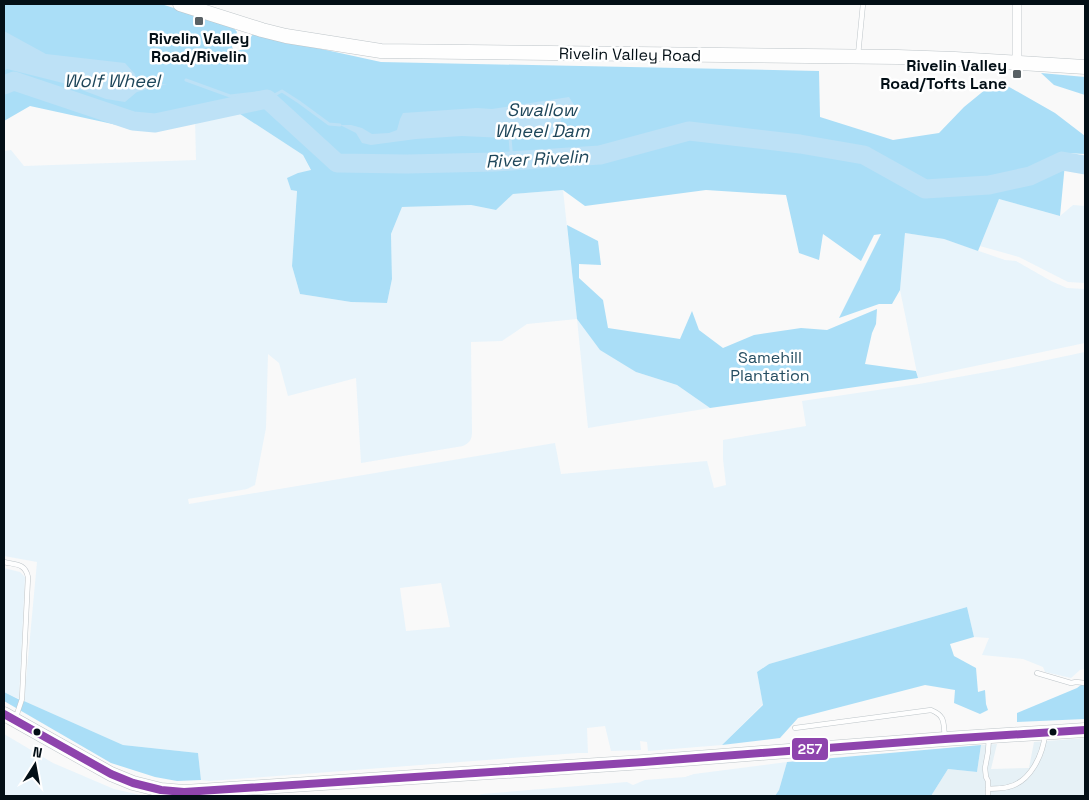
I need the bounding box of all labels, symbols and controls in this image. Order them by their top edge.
marker: Rivelin Valley Road/Rivelin [193,15,205,27]
place label: Rivelin Valley Road/Rivelin [149,28,249,67]
street label: Rivelin Valley Road [559,43,701,66]
place label: Rivelin Valley Road/Tofts Lane [880,55,1007,94]
marker: Rivelin Valley Road/Tofts Lane [1011,68,1023,80]
water label: Wolf Wheel [64,69,163,92]
water label: Swallow Wheel Dam [495,98,590,142]
water label: River Rivelin [485,144,590,173]
park label: Samehill Plantation [730,347,810,386]
unlabelled marker [32,727,42,737]
unlabelled marker [1048,727,1058,737]
line badge: 257 [791,737,829,761]
north arrow [10,740,60,790]
text: 257 [798,740,822,758]
text: N [31,743,44,762]

